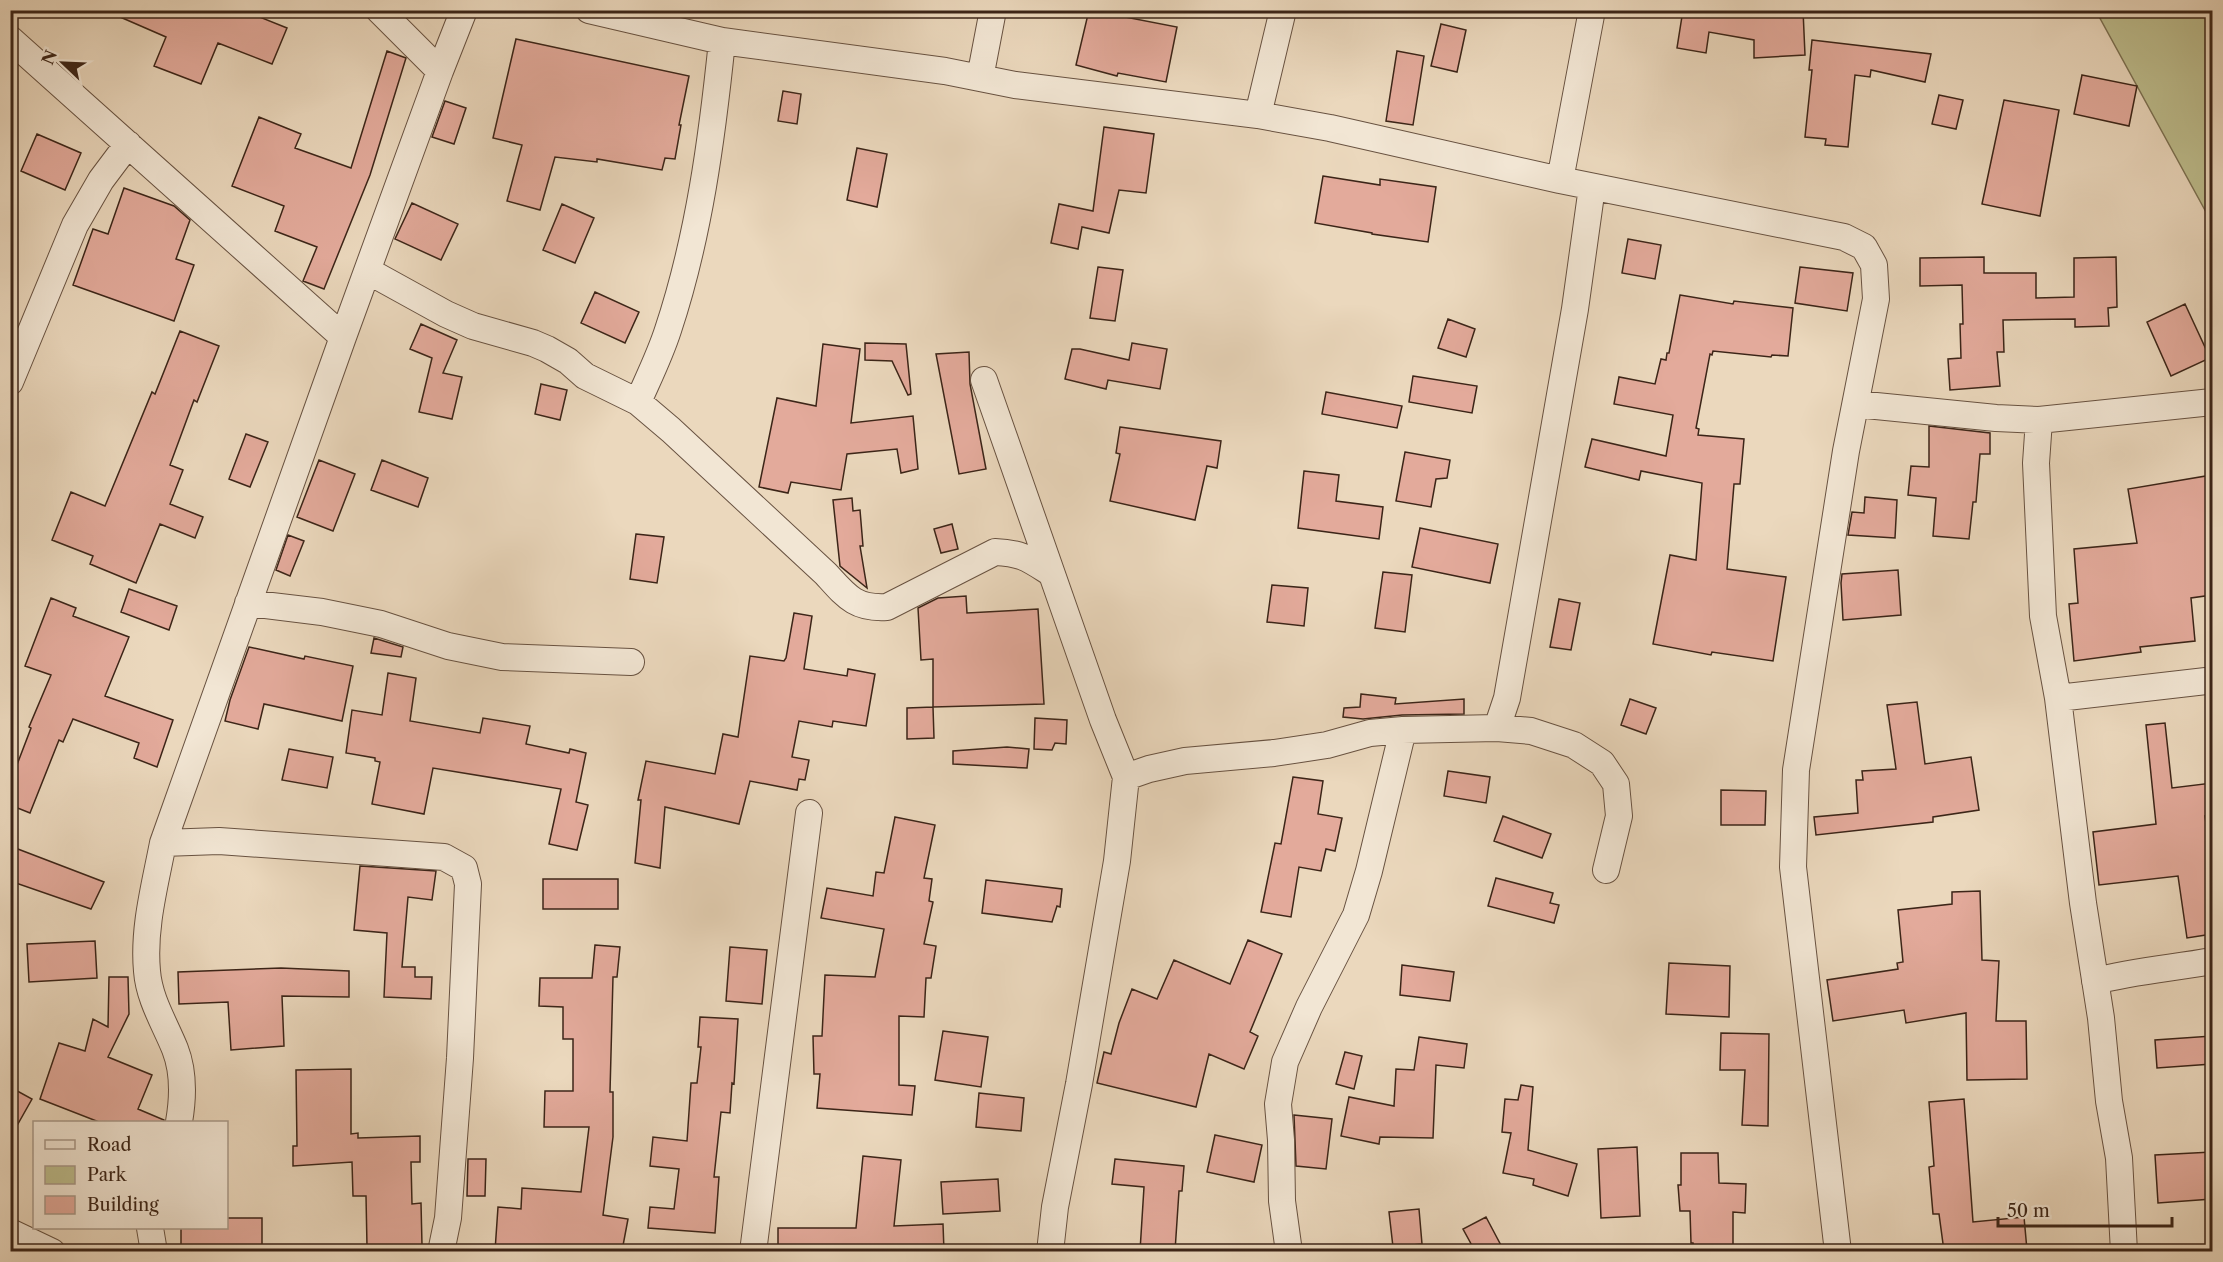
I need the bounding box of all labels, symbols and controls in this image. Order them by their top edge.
north arrow [33,33,93,93]
text: N [37,47,61,67]
legend [33,1121,228,1229]
text: Road [87,1134,132,1156]
text: Park [87,1164,128,1186]
scale bar [1998,1190,2172,1228]
text: Building [87,1194,159,1216]
text: 50 m [2007,1200,2050,1222]

